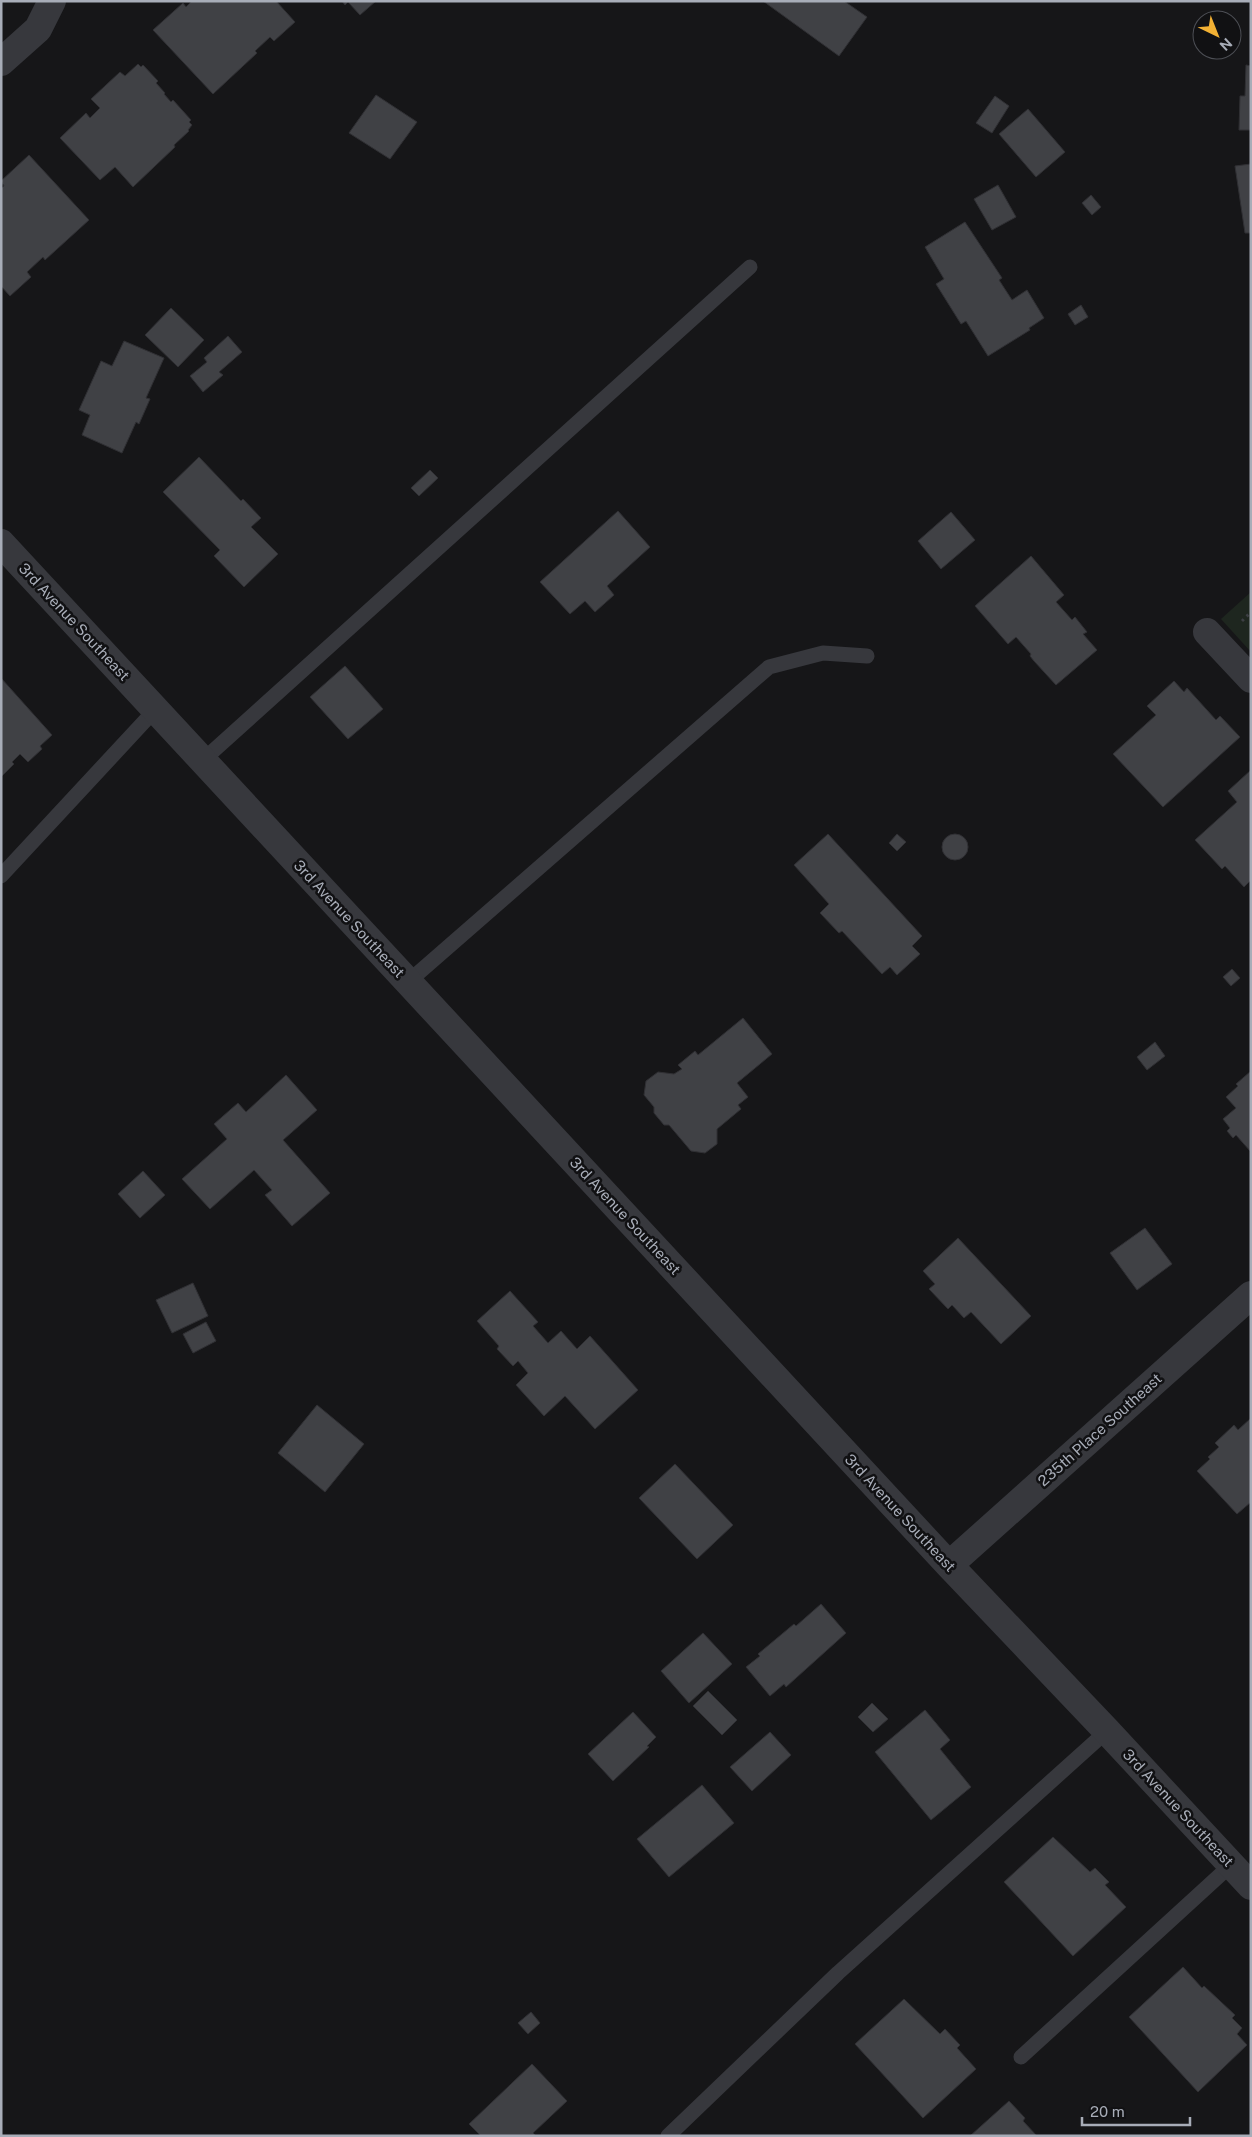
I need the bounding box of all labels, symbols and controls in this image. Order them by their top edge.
north arrow [1192,10,1242,60]
text: N [1216,35,1235,54]
street label: 3rd Avenue Southeast [15,559,133,684]
street label: 3rd Avenue Southeast [290,856,408,981]
street label: 3rd Avenue Southeast [566,1153,684,1278]
street label: 235th Place Southeast [1034,1370,1165,1490]
street label: 3rd Avenue Southeast [841,1450,959,1575]
street label: 3rd Avenue Southeast [1119,1745,1237,1870]
scale bar [1082,2094,1190,2126]
text: 20 m [1090,2103,1125,2120]

